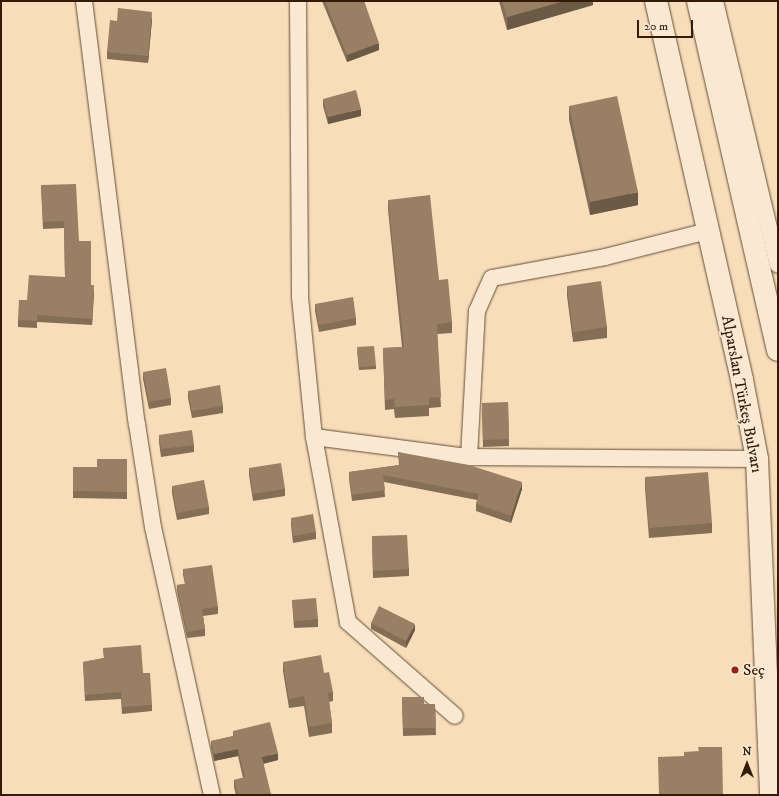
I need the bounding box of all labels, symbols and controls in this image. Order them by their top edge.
scale bar [639,12,695,38]
text: 20 m [644,19,668,34]
street label: Alparslan Türkeş Bulvarı [717,314,767,474]
place label: Seç [743,660,765,680]
marker: Seç [730,665,740,675]
north arrow [727,744,767,784]
text: N [742,745,752,759]

